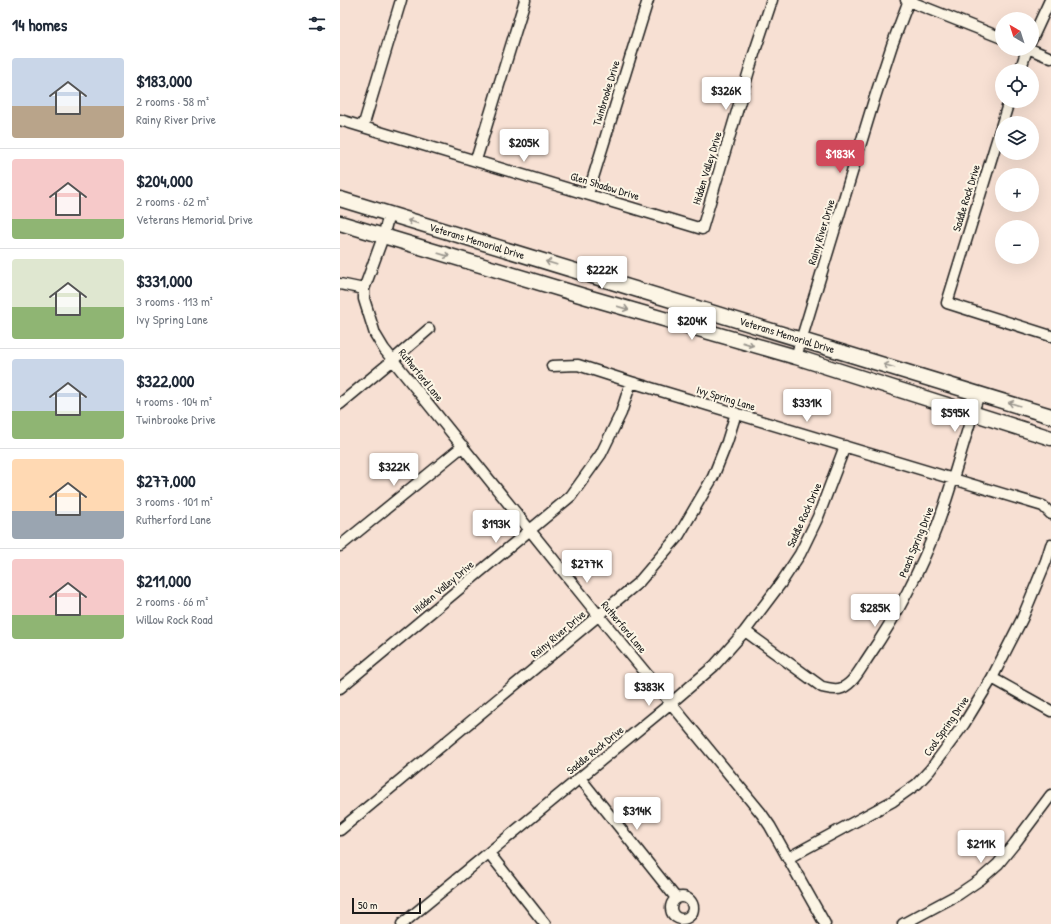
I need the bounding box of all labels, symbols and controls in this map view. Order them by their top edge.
north arrow [995,12,1039,56]
map controls [995,12,1039,264]
text: 14 homes [12,13,67,36]
icon: filters [306,13,328,35]
street label: Twinbrooke Drive [589,58,623,127]
button: locate [995,64,1039,108]
text: $183,000 [136,69,192,92]
icon: home [44,74,92,122]
pin: $326K [698,77,754,111]
text: $326K [711,81,741,99]
text: 2 rooms · 58 m² [136,92,209,110]
text: Rainy River Drive [136,110,216,128]
button: layers [995,116,1039,160]
pin: $205K [496,129,552,163]
street label: Hidden Valley Drive [689,129,725,206]
text: $205K [509,133,539,151]
pin: $183K [812,140,868,174]
text: $183K [825,144,855,162]
street label: Saddle Rock Drive [949,162,983,233]
button: + [995,168,1039,212]
text: $204,000 [136,169,193,192]
street label: Glen Shadow Drive [569,169,642,203]
icon: home [44,175,92,223]
text: 2 rooms · 62 m² [136,192,209,210]
street label: Rainy River Drive [804,197,838,266]
text: Veterans Memorial Drive [136,210,253,228]
one-way arrow [407,218,420,225]
street label: Veterans Memorial Drive [428,220,527,262]
button: − [995,220,1039,264]
one-way arrow [438,252,451,259]
pin: $222K [574,256,630,290]
one-way arrow [544,259,557,266]
text: $222K [586,260,618,278]
text: $331,000 [136,269,192,292]
icon: home [44,275,92,323]
text: 3 rooms · 113 m² [136,292,213,310]
one-way arrow [616,304,629,312]
pin: $204K [664,307,720,341]
text: Ivy Spring Lane [136,310,208,328]
text: $204K [677,311,707,329]
street label: Veterans Memorial Drive [738,314,837,356]
one-way arrow [741,340,754,348]
street label: Rutherford Lane [396,346,447,405]
one-way arrow [883,362,896,369]
text: $322,000 [136,369,194,392]
icon: home [44,375,92,423]
street label: Ivy Spring Lane [695,382,758,414]
pin: $331K [779,389,835,423]
text: 4 rooms · 104 m² [136,392,212,410]
text: $331K [792,393,822,411]
pin: $595K [927,399,983,433]
one-way arrow [1007,400,1020,407]
text: $595K [940,403,970,421]
text: Twinbrooke Drive [136,410,216,428]
pin: $322K [366,453,422,487]
text: $322K [378,457,410,475]
text: $277,000 [136,469,196,492]
icon: home [44,475,92,523]
street label: Saddle Rock Drive [784,480,825,549]
text: 3 rooms · 101 m² [136,492,213,510]
street label: Peach Spring Drive [895,504,937,579]
text: Rutherford Lane [136,510,211,528]
pin: $193K [468,510,524,544]
text: $193K [482,514,510,532]
pin: $277K [559,550,615,584]
text: $277K [571,554,603,572]
street label: Hidden Valley Drive [410,557,477,617]
text: $211,000 [136,569,191,592]
icon: home [44,575,92,623]
text: 2 rooms · 66 m² [136,592,208,610]
pin: $285K [847,594,903,628]
street label: Rutherford Lane [598,598,650,656]
text: $285K [860,598,890,616]
street label: Rainy River Drive [528,607,589,661]
text: Willow Rock Road [136,610,213,628]
pin: $383K [621,673,677,707]
text: $383K [634,677,664,695]
street label: Cool Spring Drive [920,693,972,759]
street label: Saddle Rock Drive [564,722,627,777]
pin: $314K [609,797,665,831]
text: $314K [623,801,651,819]
pin: $211K [953,830,1009,864]
text: $211K [967,834,995,852]
scale bar [352,896,421,915]
text: 50 m [358,898,378,912]

